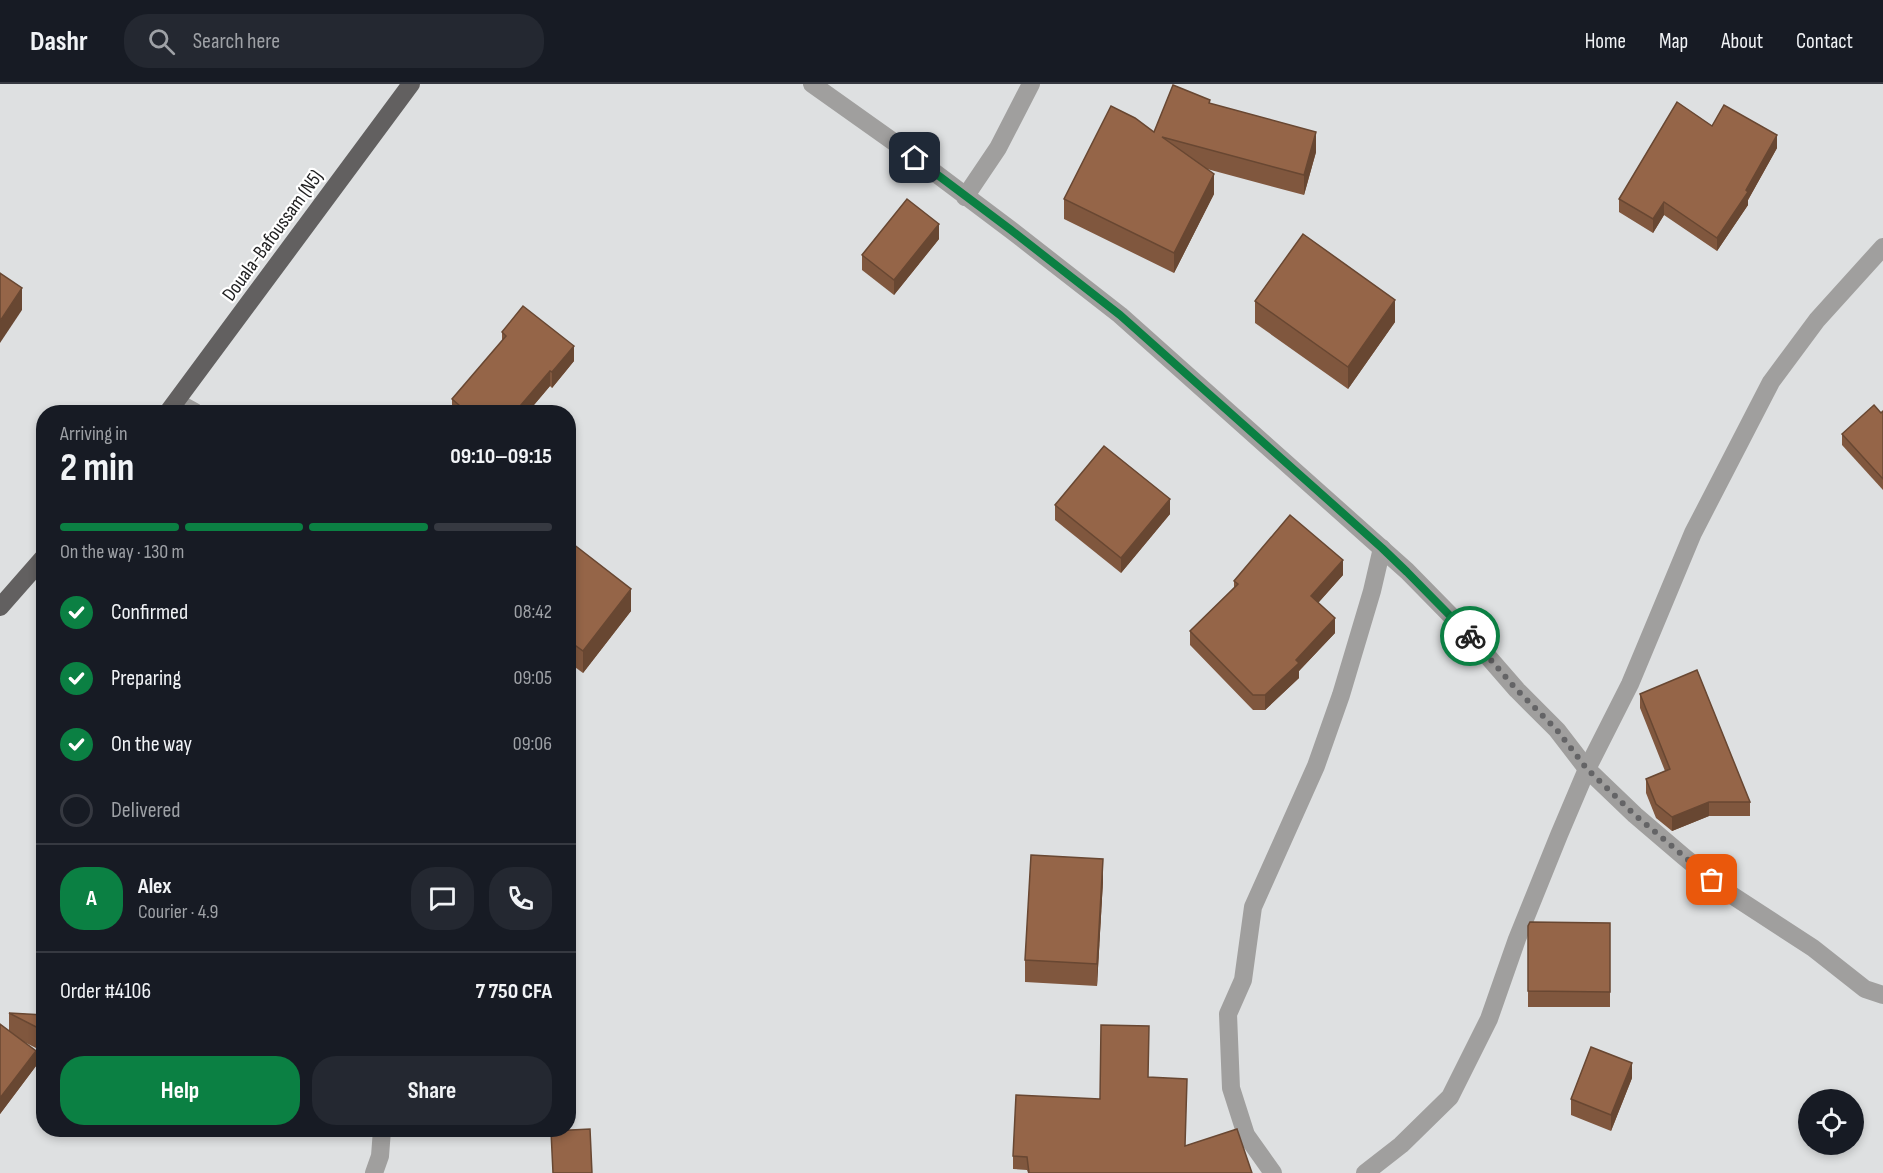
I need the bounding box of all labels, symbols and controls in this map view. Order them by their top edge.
search box [124,14,544,68]
text: Dashr [30,25,88,58]
icon: search [145,25,178,58]
text: Search here [193,28,280,55]
text: Home [1585,29,1626,54]
text: Map [1659,29,1688,54]
text: About [1721,29,1763,54]
text: Contact [1796,29,1853,54]
pin [889,132,940,183]
icon: home [898,141,931,174]
street label: Douala-Bafoussam (N5) [217,165,328,306]
text: Arriving in [60,422,128,446]
text: 09:10–09:15 [450,443,552,470]
text: 2 min [60,445,134,492]
text: On the way · 130 m [60,540,184,564]
icon: check [60,596,93,629]
text: Confirmed [111,599,188,626]
text: 08:42 [514,600,552,624]
courier [1440,606,1500,666]
icon: bike [1454,620,1487,653]
icon: check [60,662,93,695]
text: Preparing [111,665,181,692]
text: 09:05 [514,666,552,690]
icon: check [60,728,93,761]
text: On the way [111,731,192,758]
text: 09:06 [513,732,552,756]
text: Delivered [111,797,180,824]
pin [1686,854,1737,905]
icon: bag [1695,863,1728,896]
button: chat [411,867,474,930]
button: phone [489,867,552,930]
text: Alex [138,873,171,900]
text: A [86,885,97,912]
text: Courier · 4.9 [138,900,218,924]
text: Order #4106 [60,978,151,1005]
text: 7 750 CFA [475,978,552,1005]
button: Help [60,1056,300,1125]
button: Share [312,1056,552,1125]
map controls [1798,1089,1864,1155]
button: locate [1798,1089,1864,1155]

